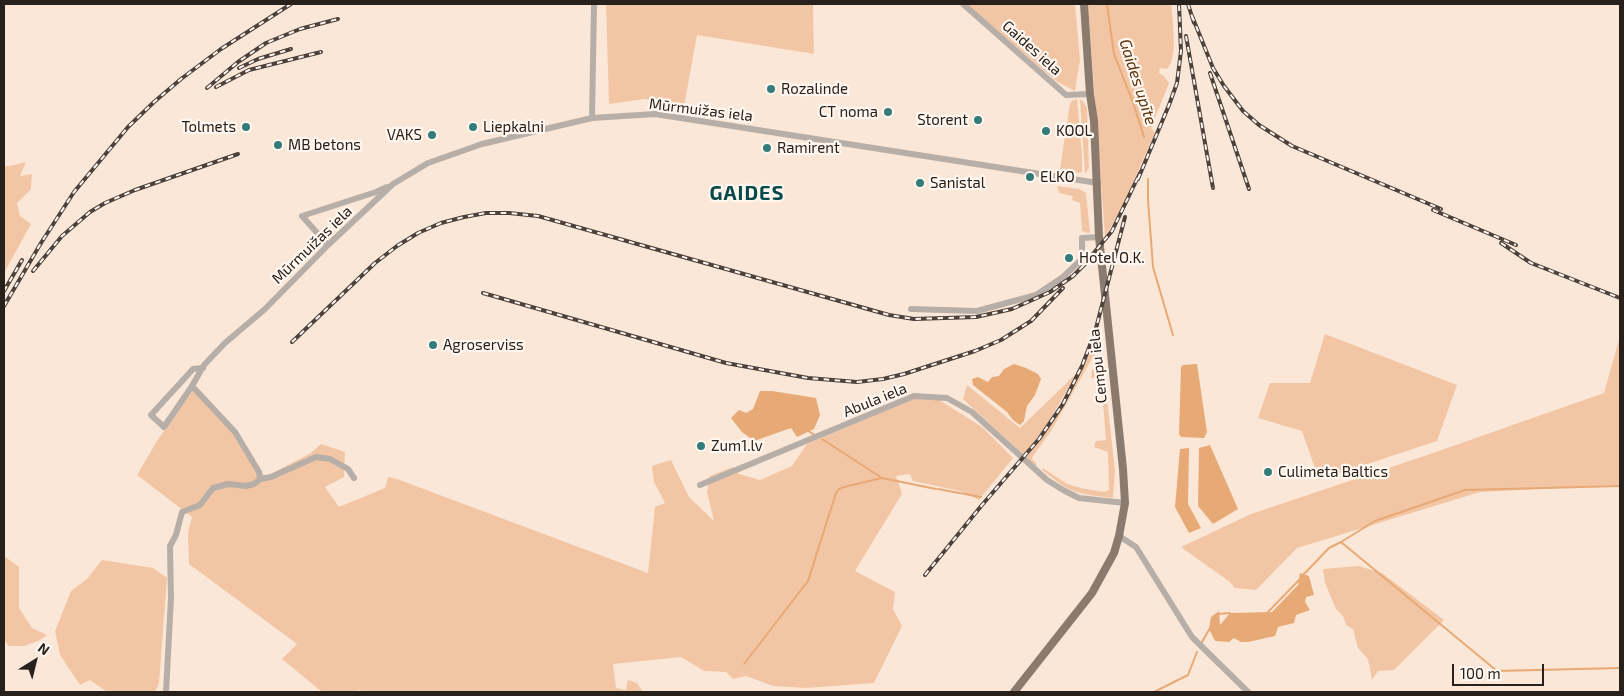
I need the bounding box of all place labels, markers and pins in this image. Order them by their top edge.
place label: Rozalinde [781,80,848,98]
marker: Rozalinde [765,83,777,95]
place label: CT noma [819,103,878,121]
marker: CT noma [882,106,894,118]
place label: Storent [917,111,968,129]
marker: Storent [972,114,984,126]
place label: Tolmets [181,118,236,136]
place label: Liepkalni [483,118,544,136]
marker: Tolmets [240,121,252,133]
marker: Liepkalni [467,121,479,133]
place label: KOOL [1056,122,1092,140]
marker: KOOL [1040,125,1052,137]
place label: VAKS [387,126,422,144]
marker: VAKS [426,129,438,141]
place label: MB betons [288,136,361,154]
marker: MB betons [272,139,284,151]
place label: Ramirent [777,139,840,157]
marker: Ramirent [761,142,773,154]
place label: ELKO [1040,168,1075,186]
marker: ELKO [1024,171,1036,183]
place label: Sanistal [930,174,985,192]
marker: Sanistal [914,177,926,189]
place label: Hotel O.K. [1079,249,1145,267]
marker: Hotel O.K. [1063,252,1075,264]
place label: Agroserviss [443,336,524,354]
marker: Agroserviss [427,339,439,351]
place label: Zum1.lv [711,437,763,455]
marker: Zum1.lv [695,440,707,452]
place label: Culimeta Baltics [1278,463,1388,481]
marker: Culimeta Baltics [1262,466,1274,478]

